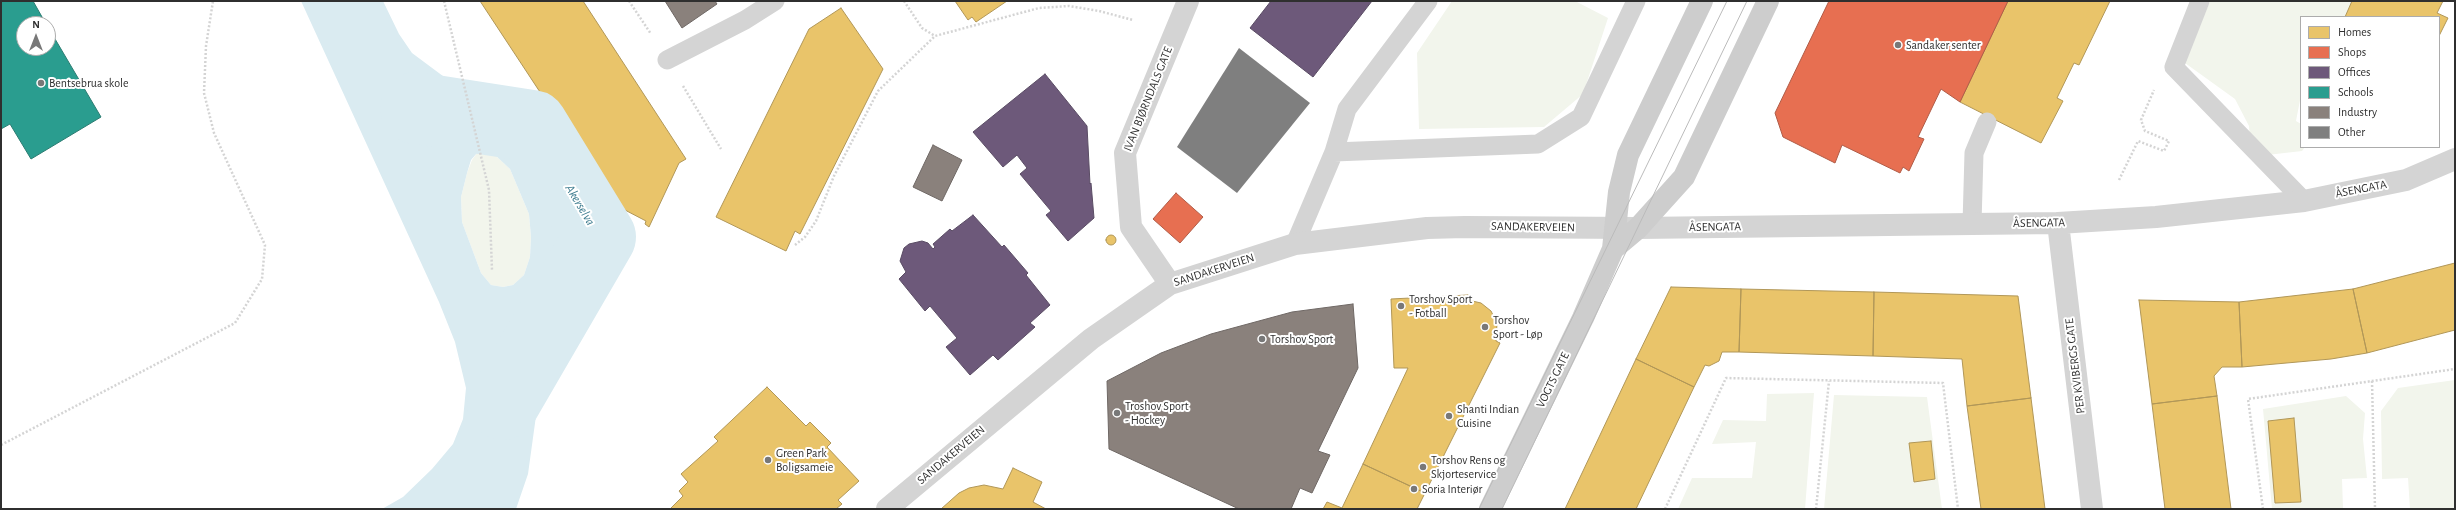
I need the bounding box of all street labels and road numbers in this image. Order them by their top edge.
street label: IVAN BJØRNDALS GATE [1120,45,1176,153]
street label: ÅSENGATA [2334,177,2388,201]
street label: ÅSENGATA [2013,215,2065,231]
street label: SANDAKERVEIEN [1491,219,1575,235]
street label: ÅSENGATA [1689,219,1741,235]
street label: SANDAKERVEIEN [1172,250,1256,290]
street label: PER KVIBERGS GATE [2062,317,2088,415]
street label: VOGTS GATE [1533,350,1573,410]
street label: SANDAKERVEIEN [914,423,988,487]

